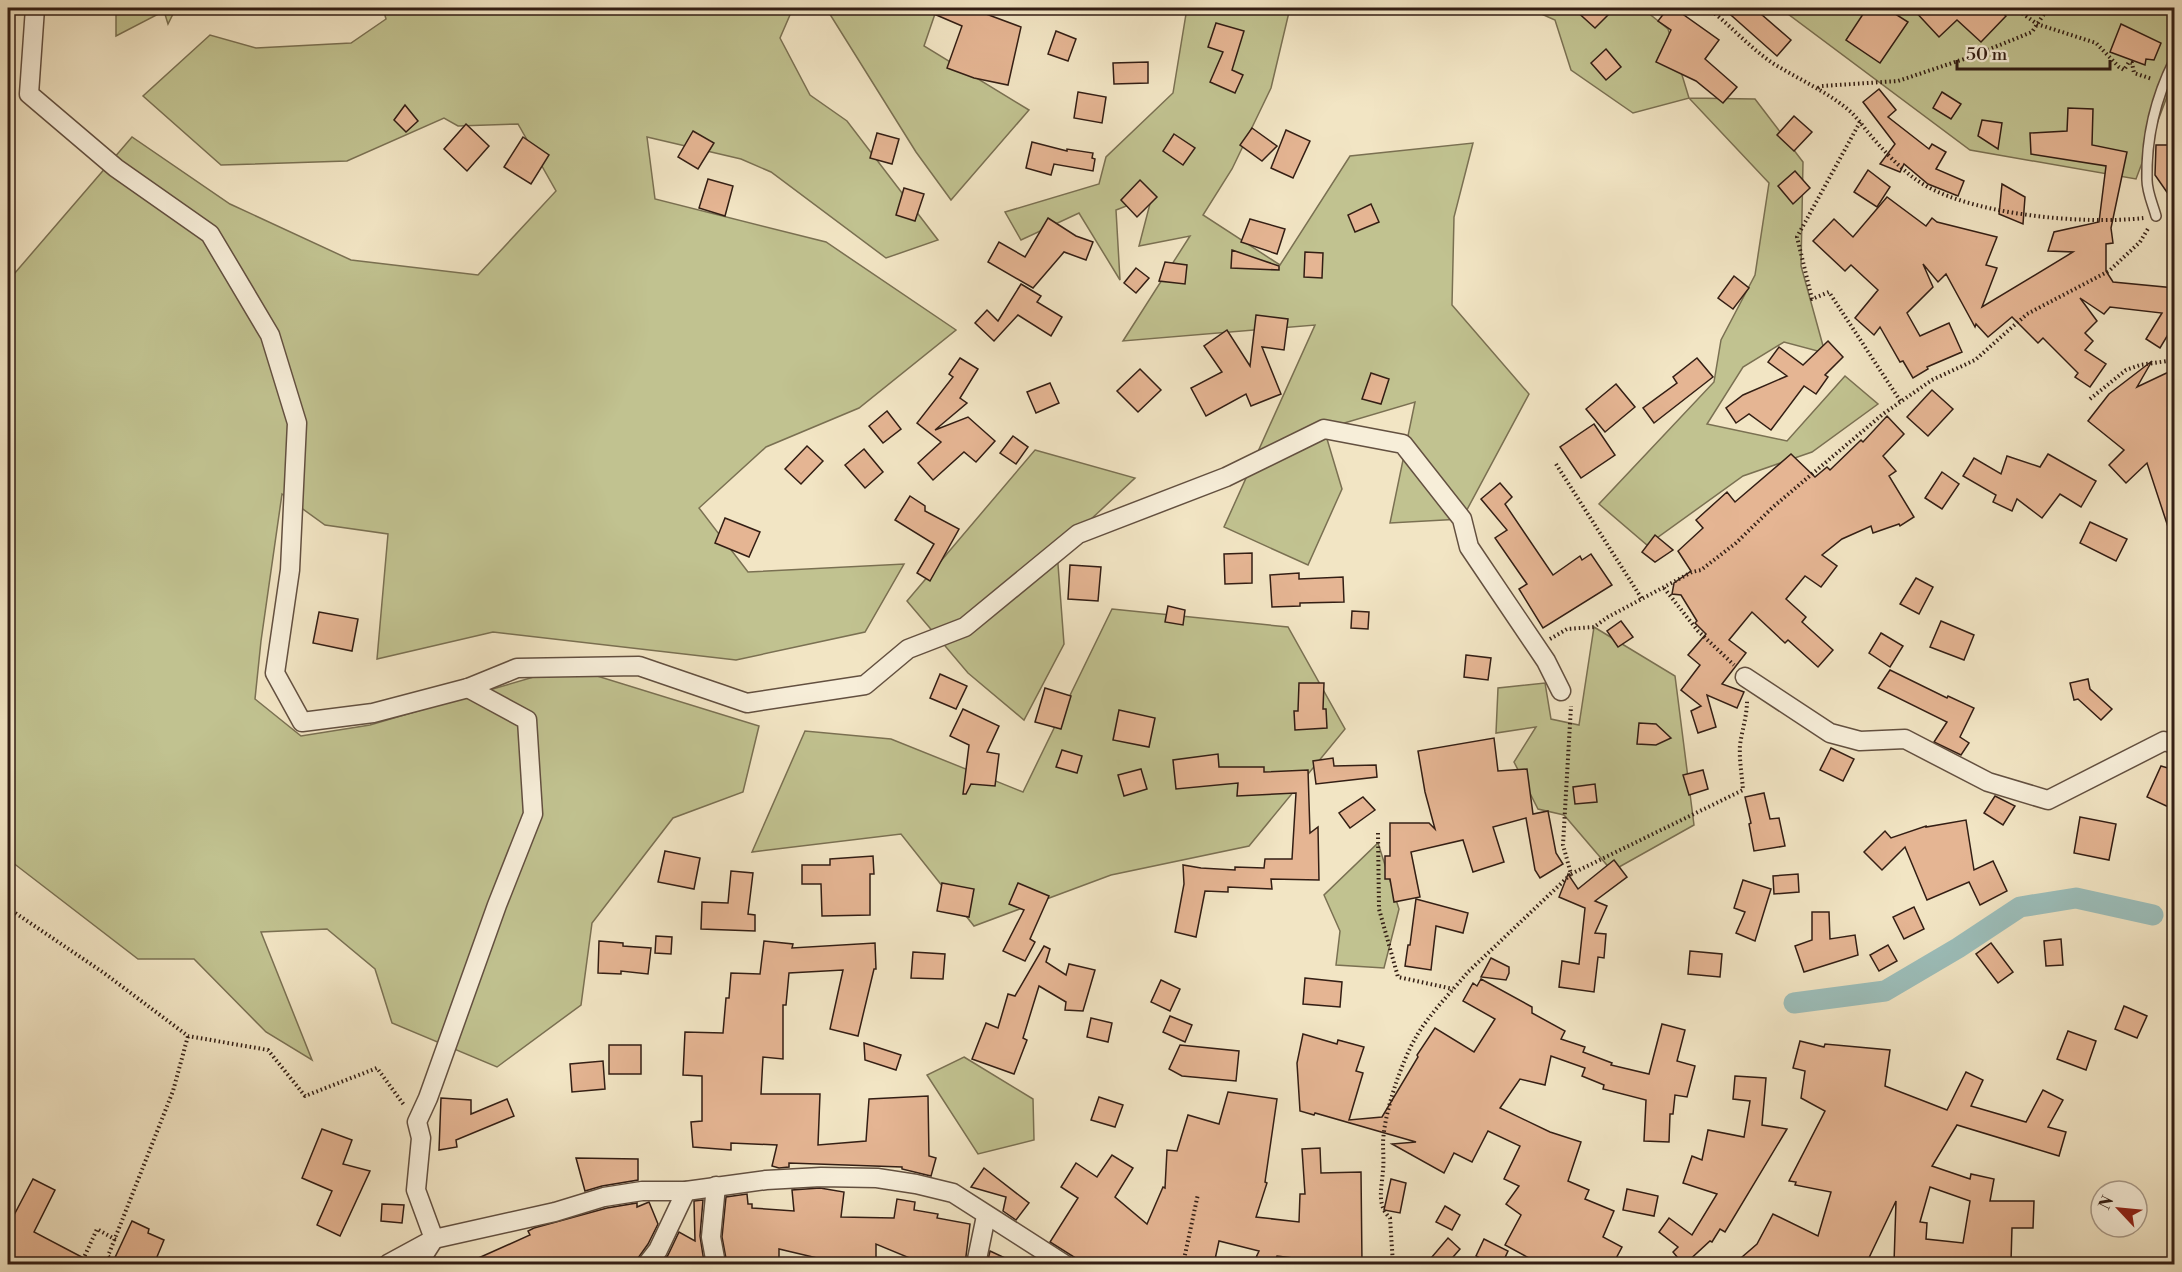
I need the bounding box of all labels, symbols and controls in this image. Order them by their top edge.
scale bar [1957,33,2110,71]
text: 50 m [1966,43,2008,66]
north arrow [2089,1179,2149,1239]
text: N [2095,1192,2118,1213]

